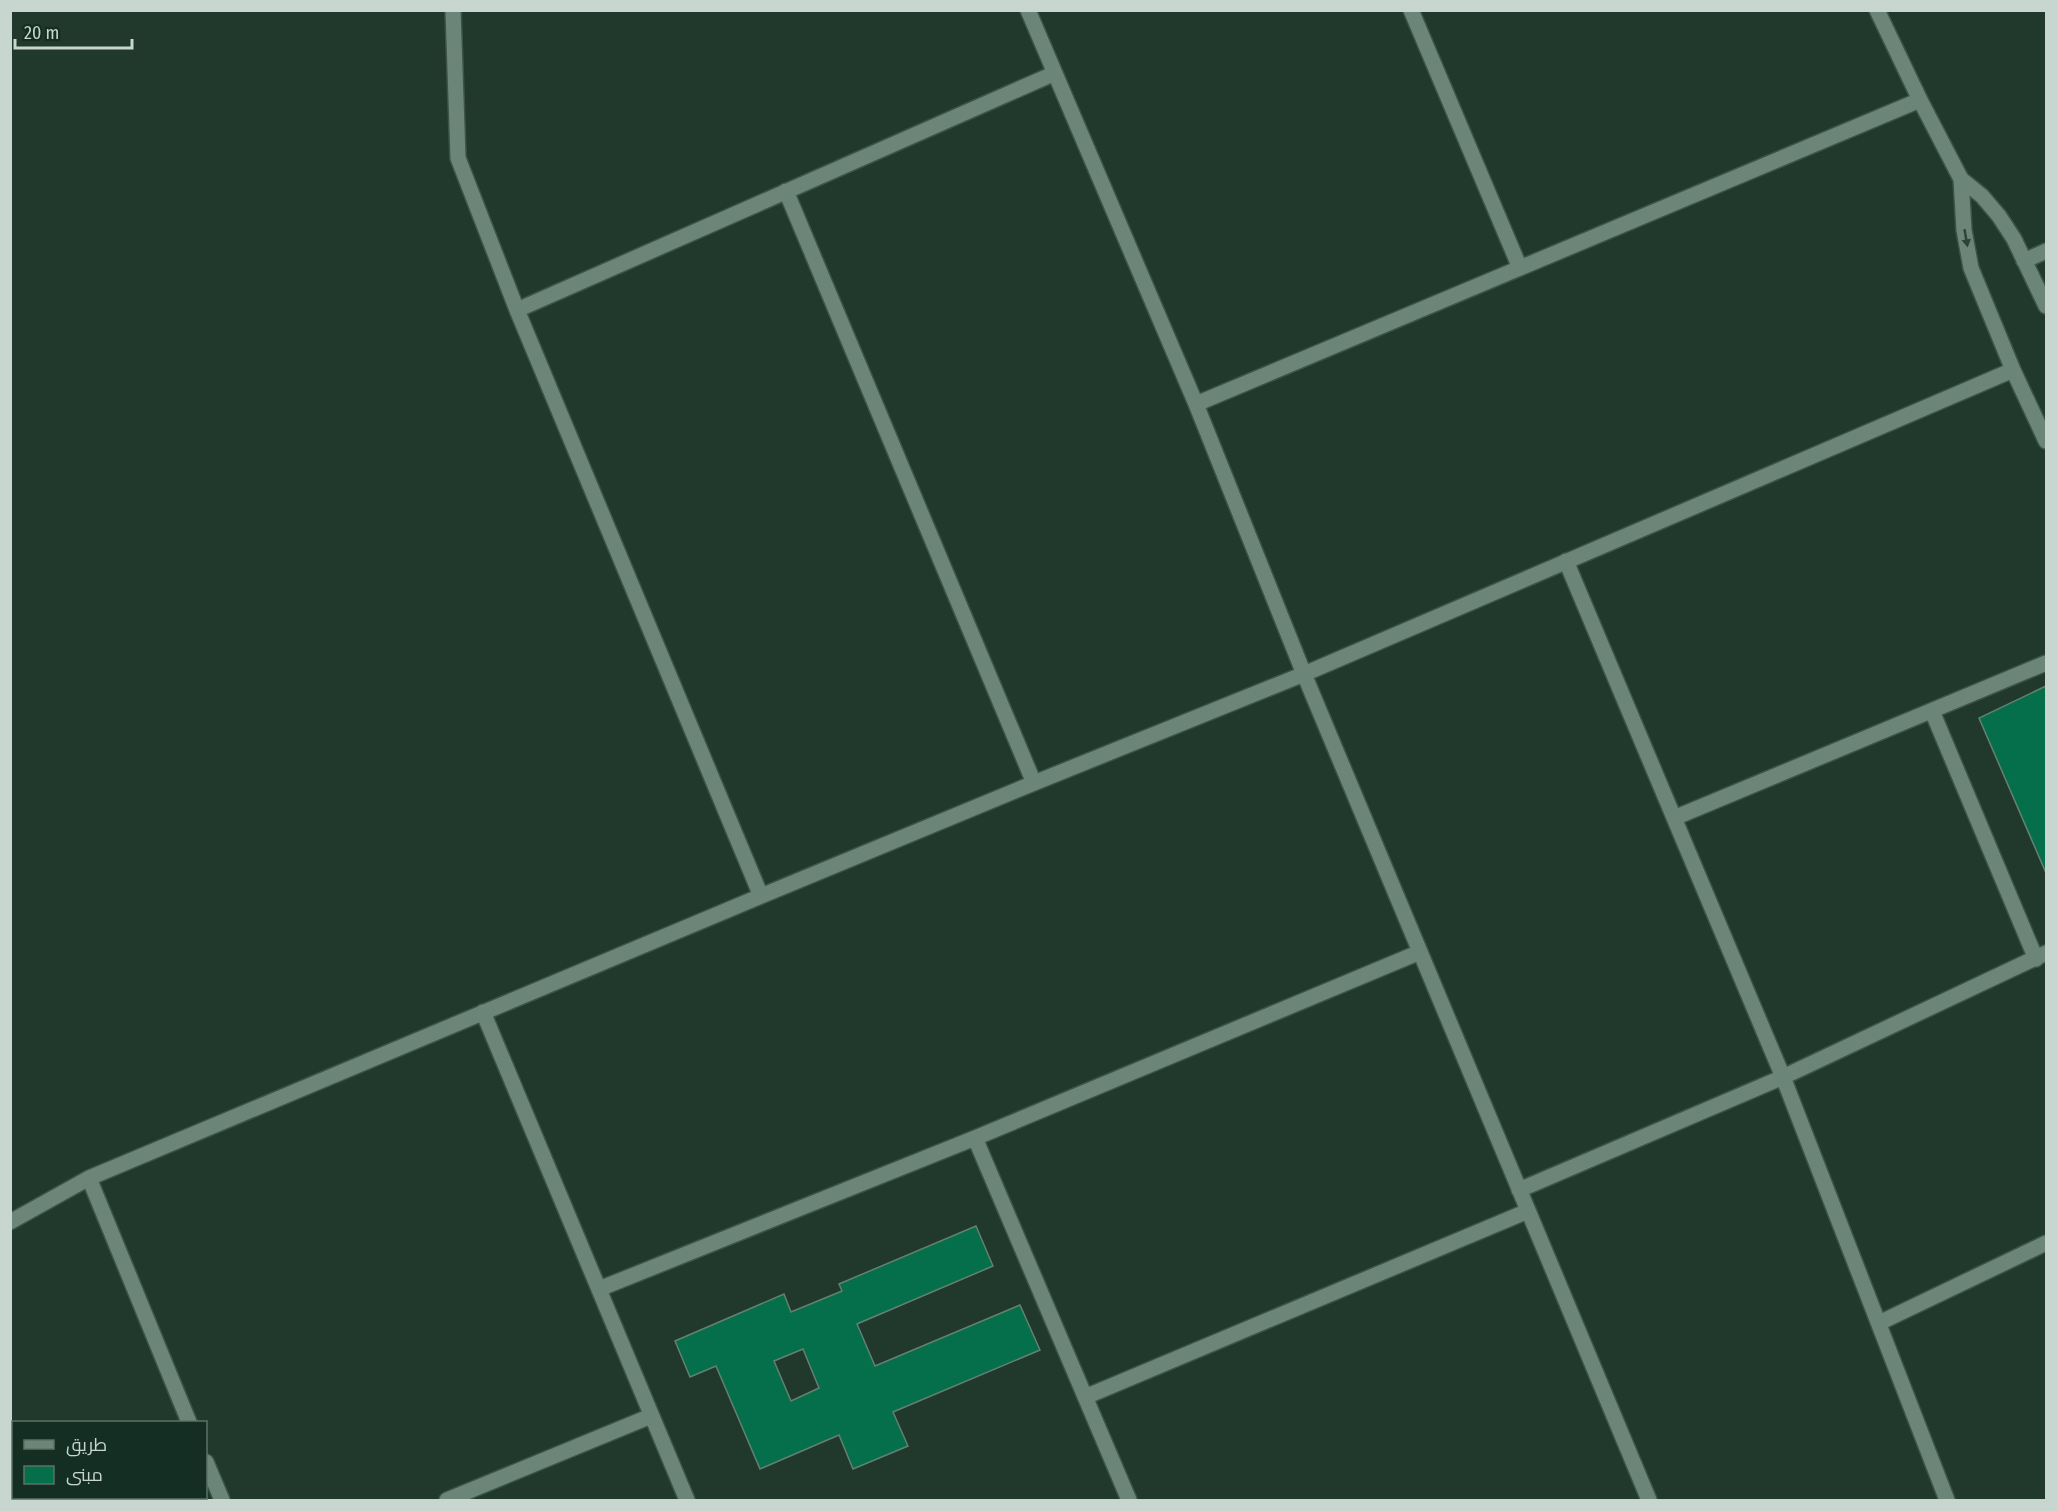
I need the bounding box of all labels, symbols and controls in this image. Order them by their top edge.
scale bar [15,12,132,50]
text: 20 m [24,22,59,44]
one-way arrow [1961,228,1970,247]
legend [12,1421,207,1499]
text: طريق [66,1434,107,1457]
text: مبنى [66,1464,103,1486]

